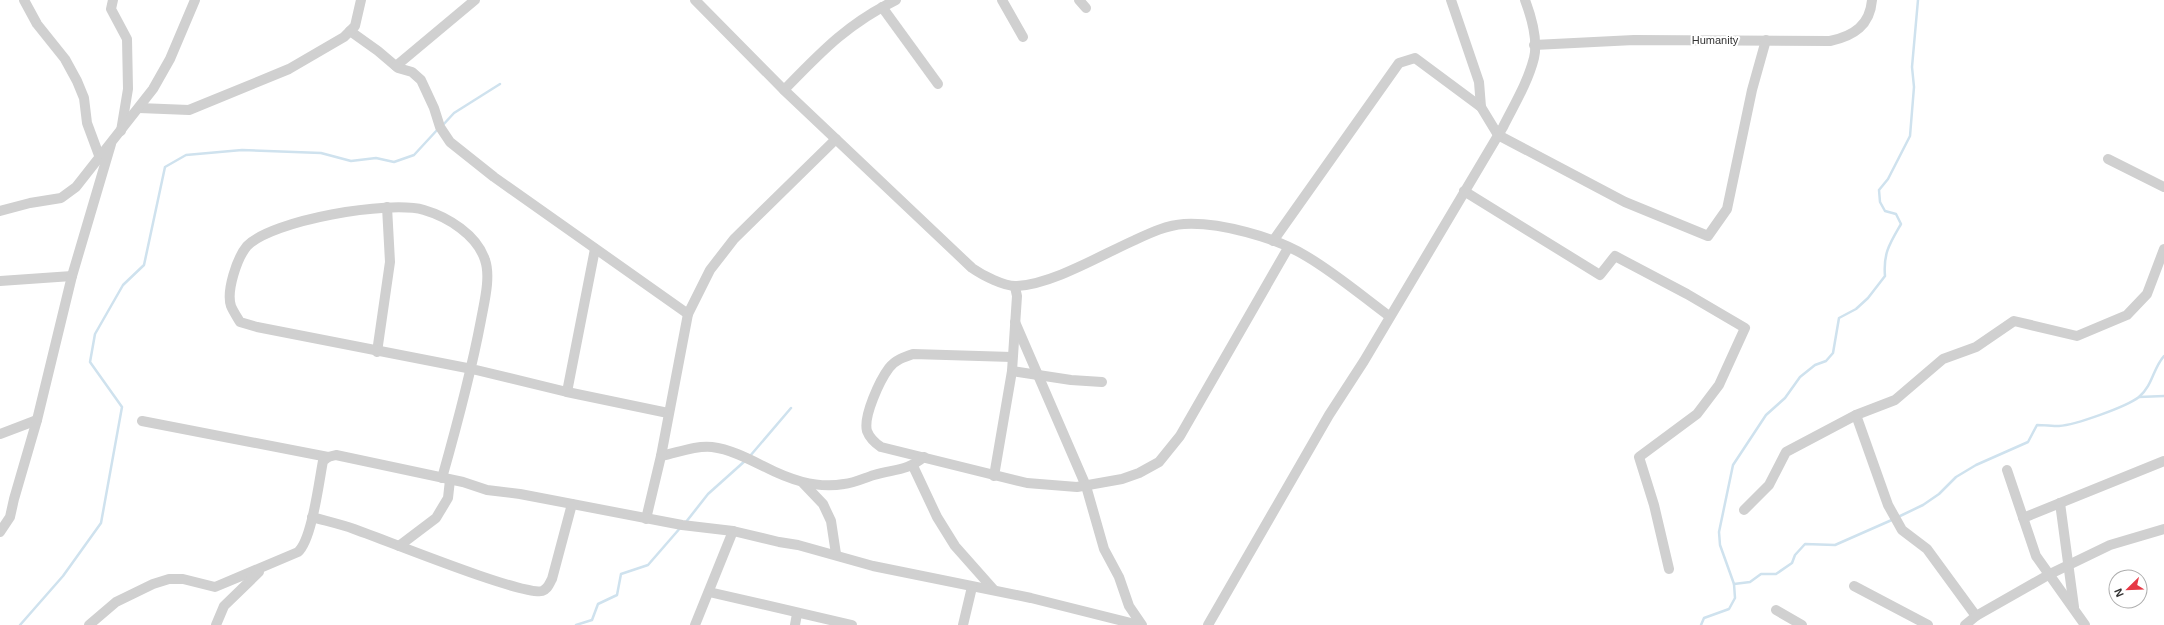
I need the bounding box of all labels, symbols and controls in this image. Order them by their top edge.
street label: Humanity [1692,34,1739,46]
north arrow [2108,569,2148,609]
text: N [2112,587,2126,599]

